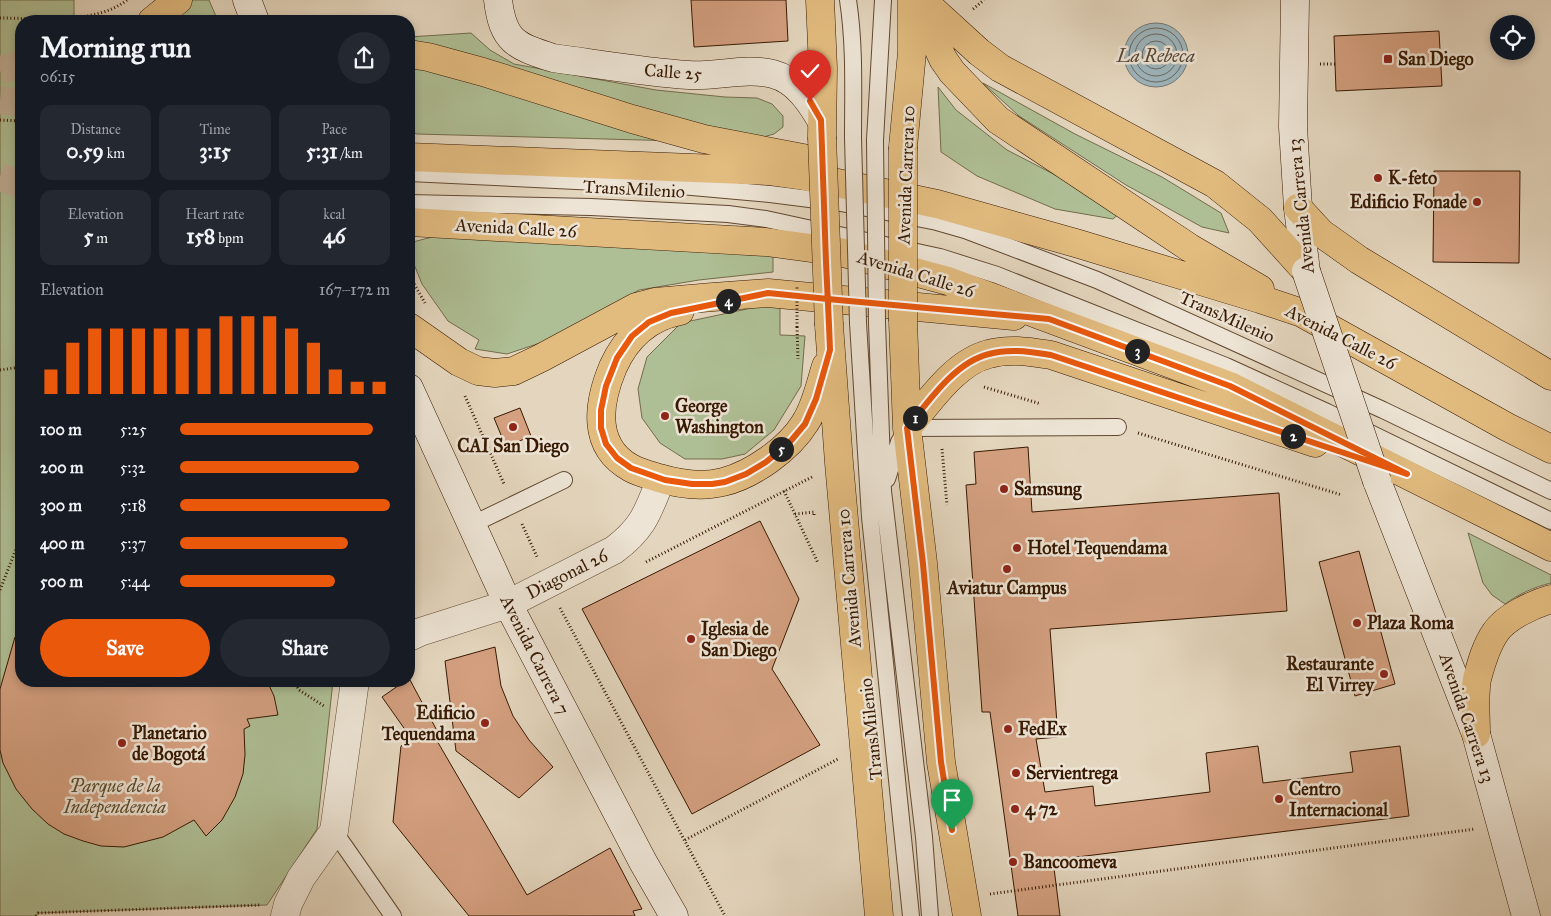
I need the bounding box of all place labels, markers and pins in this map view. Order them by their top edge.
place label: San Diego [1398,48,1474,71]
pin [789,50,831,101]
marker: San Diego [1382,53,1394,65]
place label: K-feto [1388,167,1437,189]
marker: K-feto [1372,172,1384,184]
place label: Edificio Fonade [1350,191,1467,213]
marker: Edificio Fonade [1471,196,1483,208]
pin: 4 [716,288,740,314]
pin: 3 [1124,338,1150,364]
place label: George Washington [675,395,764,439]
pin: 1 [902,406,928,430]
marker: George Washington [659,410,671,422]
marker: CAI San Diego [507,421,519,433]
pin: 2 [1280,424,1306,448]
place label: CAI San Diego [457,435,569,458]
pin: 5 [768,436,794,462]
place label: Samsung [1014,478,1082,501]
marker: Samsung [998,483,1010,495]
place label: Hotel Tequendama [1027,537,1168,560]
marker: Hotel Tequendama [1011,542,1023,554]
marker: Aviatur Campus [1001,563,1013,575]
place label: Aviatur Campus [946,577,1067,600]
place label: Plaza Roma [1367,612,1454,634]
marker: Plaza Roma [1351,617,1363,629]
place label: Iglesia de San Diego [701,618,777,662]
marker: Iglesia de San Diego [685,633,697,645]
place label: Restaurante El Virrey [1286,653,1376,697]
marker: Restaurante El Virrey [1378,668,1390,680]
place label: Edificio Tequendama [381,702,475,746]
marker: Edificio Tequendama [479,717,491,729]
place label: FedEx [1018,718,1068,740]
place label: Planetario de Bogotá [132,722,207,766]
marker: FedEx [1002,723,1014,735]
marker: Planetario de Bogotá [116,737,128,749]
place label: Servientrega [1026,762,1118,785]
marker: Servientrega [1010,767,1022,779]
place label: Centro Internacional [1289,778,1389,821]
pin [931,779,973,830]
marker: Centro Internacional [1273,793,1285,805]
place label: 4 72 [1025,798,1059,821]
marker: 4 72 [1009,803,1021,815]
place label: Bancoomeva [1023,851,1117,873]
marker: Bancoomeva [1007,856,1019,868]

